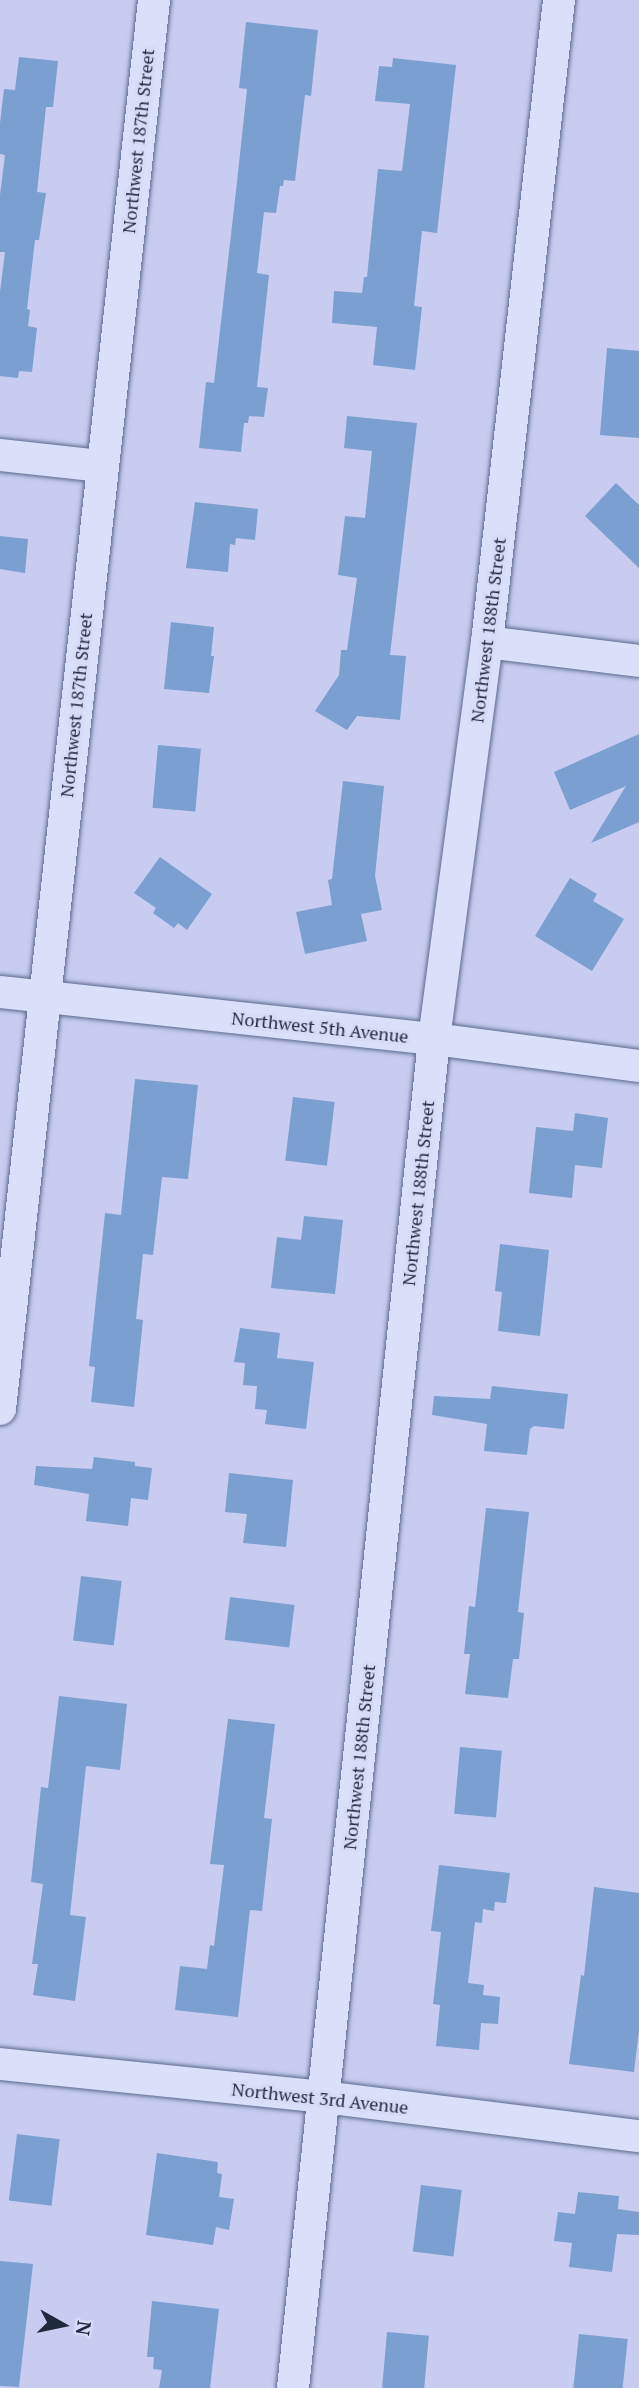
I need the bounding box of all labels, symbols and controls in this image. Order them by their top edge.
street label: Northwest 187th Street [118,48,158,234]
street label: Northwest 188th Street [466,536,510,724]
street label: Northwest 187th Street [56,612,96,798]
street label: Northwest 5th Avenue [230,1007,410,1047]
street label: Northwest 188th Street [398,1099,438,1287]
street label: Northwest 188th Street [339,1663,379,1851]
street label: Northwest 3rd Avenue [230,2078,410,2118]
north arrow [28,2290,98,2360]
text: N [71,2319,98,2337]

